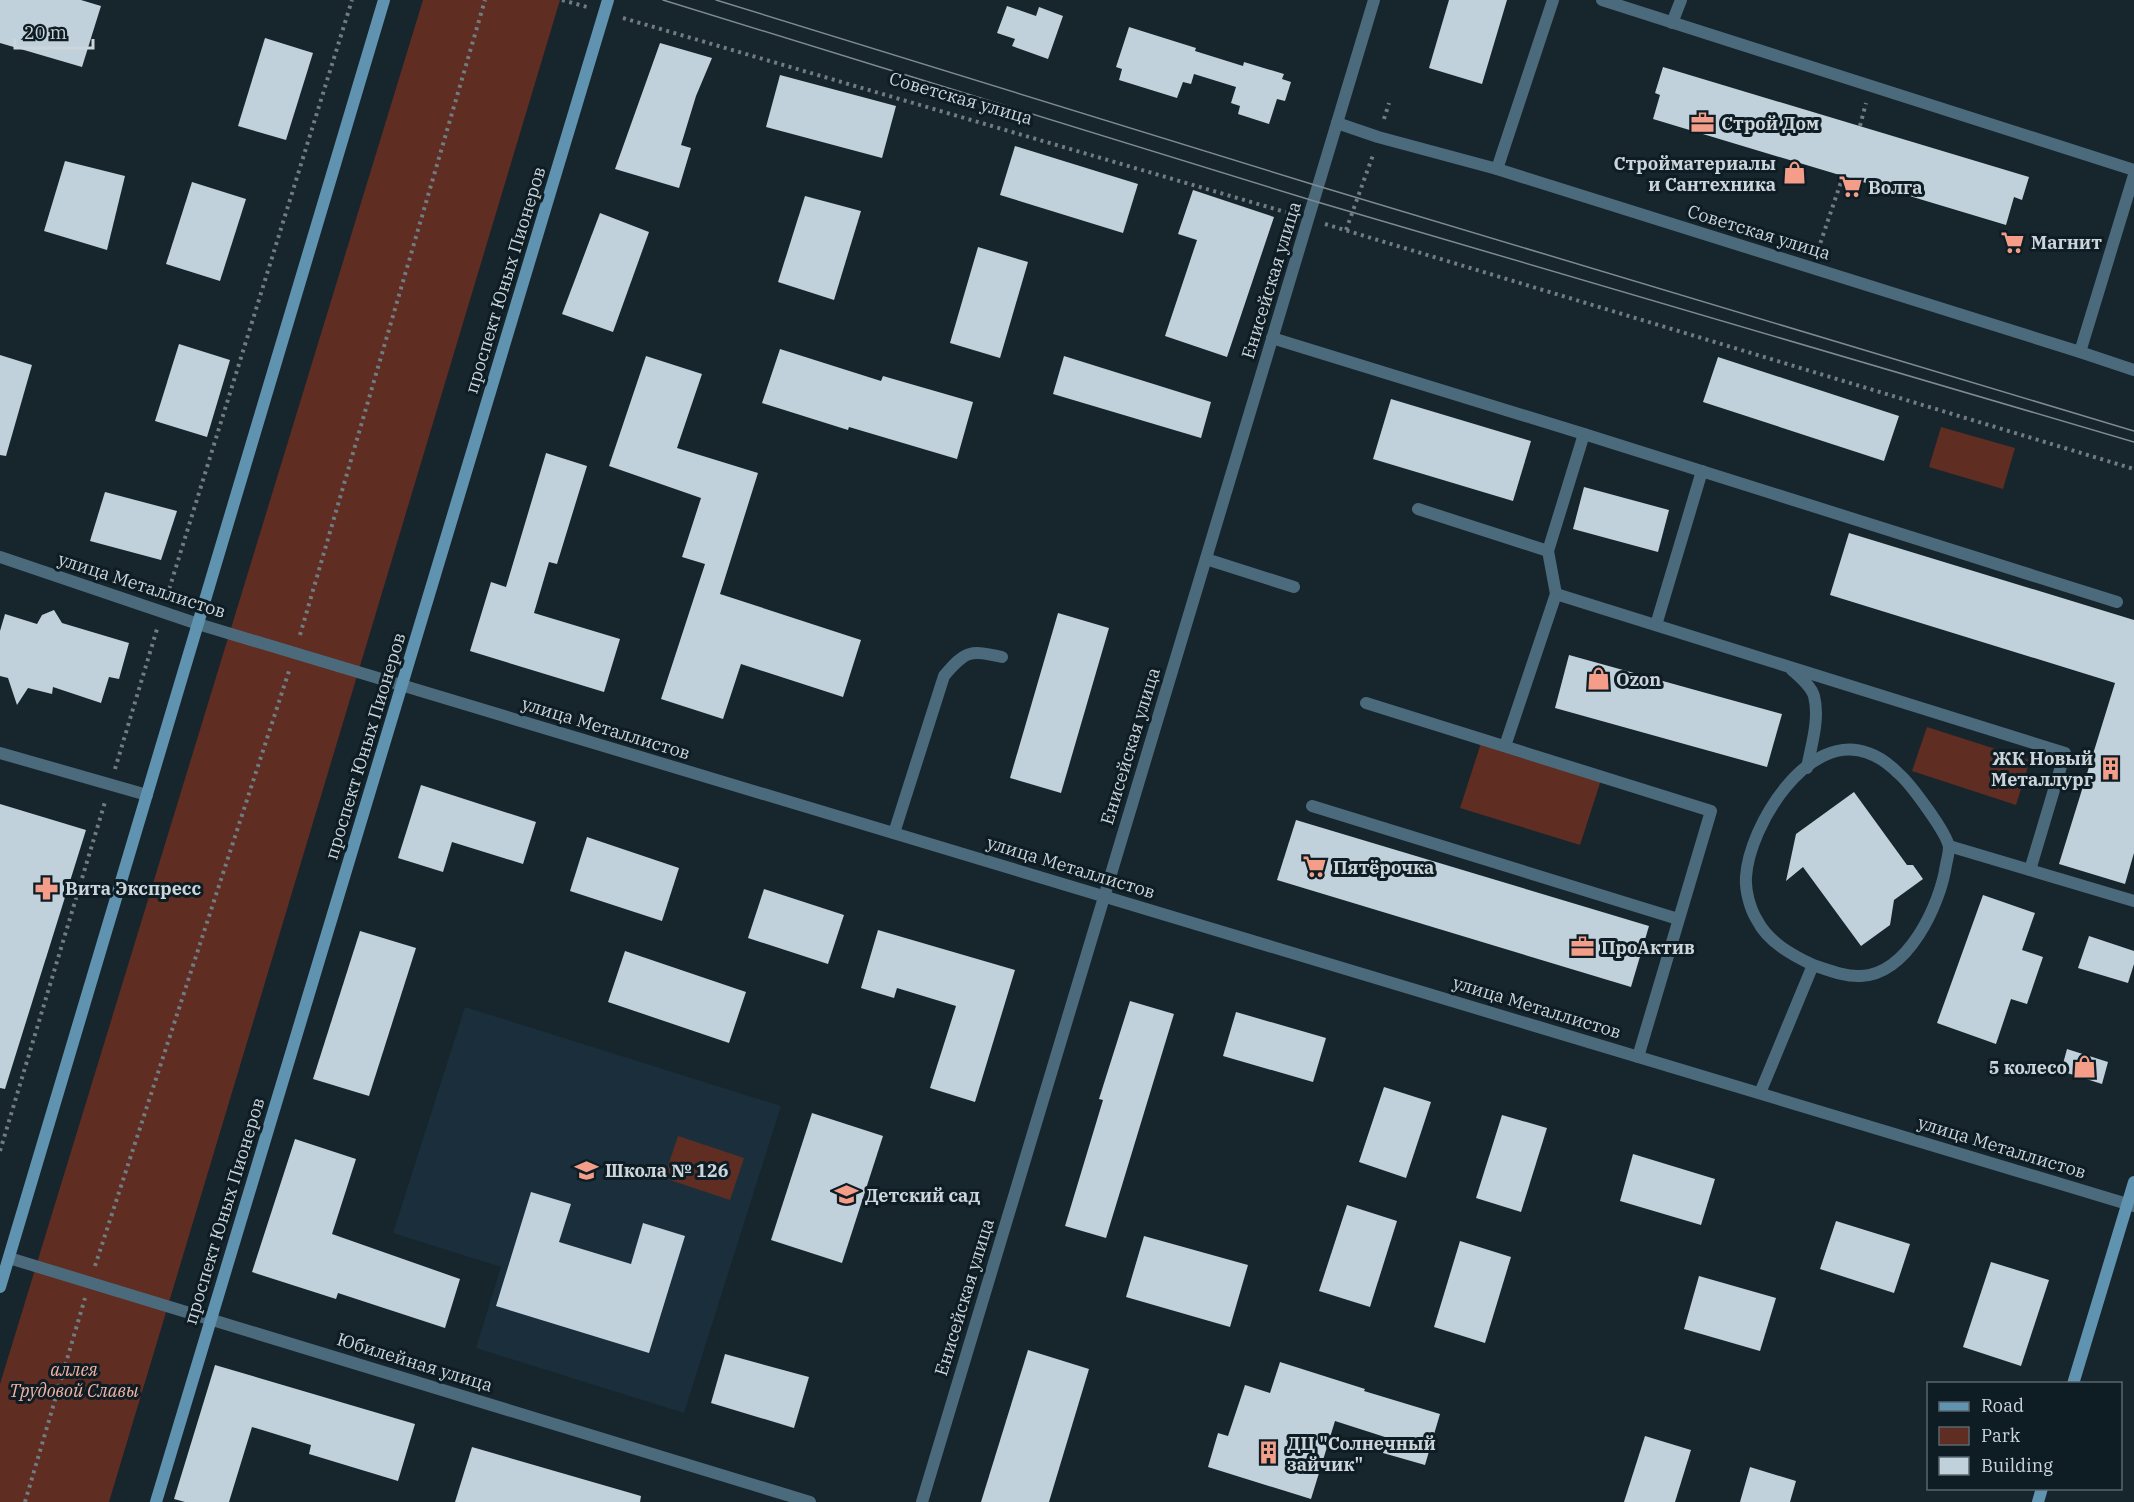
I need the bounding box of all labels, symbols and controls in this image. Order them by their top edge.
scale bar [15,12,93,50]
text: 20 m [24,21,67,44]
street label: Советская улица [887,67,1036,130]
office icon: Строй Дом [1690,110,1716,136]
place label: Строй Дом [1721,112,1819,135]
place label: Стройматериалы и Сантехника [1613,152,1776,196]
shop icon: Стройматериалы и Сантехника [1781,160,1807,186]
street label: проспект Юных Пионеров [460,164,550,396]
supermarket icon: Волга [1837,174,1863,200]
place label: Волга [1868,176,1922,199]
street label: Енисейская улица [1236,198,1306,361]
street label: Советская улица [1685,199,1833,265]
supermarket icon: Магнит [2000,229,2026,255]
place label: Магнит [2031,231,2102,254]
street label: улица Металлистов [55,547,229,623]
street label: проспект Юных Пионеров [320,630,410,862]
street label: Енисейская улица [1095,664,1165,827]
shop icon: Ozon [1585,666,1611,692]
place label: Ozon [1616,668,1661,691]
street label: улица Металлистов [519,691,693,765]
place label: ЖК Новый Металлург [1991,747,2093,791]
building icon: ЖК Новый Металлург [2098,755,2124,781]
street label: улица Металлистов [984,830,1158,904]
supermarket icon: Пятёрочка [1302,854,1328,880]
place label: Пятёрочка [1333,856,1434,879]
pharmacy icon: Вита Экспресс [34,875,60,901]
place label: Вита Экспресс [65,877,201,900]
office icon: ПроАктив [1570,934,1596,960]
place label: ПроАктив [1601,936,1695,959]
street label: улица Металлистов [1450,970,1624,1044]
shop icon: 5 колесо [2072,1054,2098,1080]
place label: 5 колесо [1989,1056,2067,1079]
street label: проспект Юных Пионеров [179,1095,269,1327]
street label: улица Металлистов [1915,1110,2089,1184]
school or university icon: Школа № 126 [574,1157,600,1183]
place label: Школа № 126 [605,1159,729,1182]
school or university icon: Детский сад [834,1182,860,1208]
place label: Детский сад [865,1184,981,1207]
street label: Енисейская улица [929,1215,999,1378]
street label: Юбилейная улица [334,1327,496,1397]
park label: аллея Трудовой Славы [9,1358,139,1402]
legend [1927,1382,2122,1490]
text: Road [1981,1394,2024,1417]
text: Park [1981,1424,2021,1447]
place label: ДЦ "Солнечный зайчик" [1287,1432,1436,1476]
building icon: ДЦ "Солнечный зайчик" [1256,1440,1282,1466]
text: Building [1981,1454,2053,1477]

